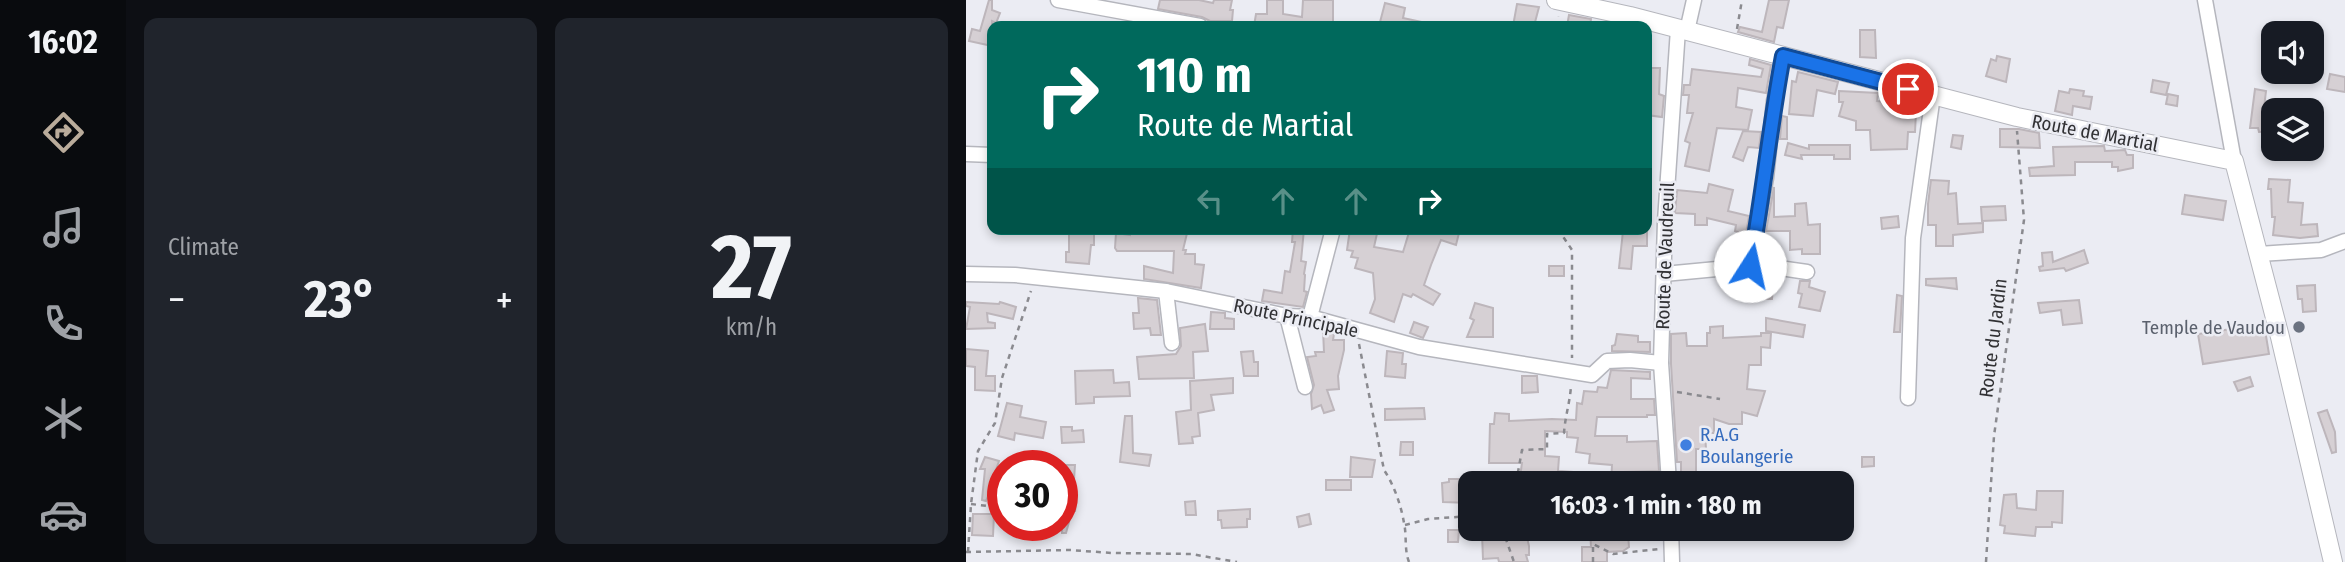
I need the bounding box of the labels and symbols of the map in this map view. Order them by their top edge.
pin [1878,59,1938,119]
street label: Route de Martial [2030,109,2160,157]
street label: Route de Vaudreuil [1651,182,1679,330]
position arrow [1713,229,1787,303]
street label: Route du Jardin [1974,277,2012,399]
street label: Route Principale [1231,294,1361,342]
place label: Temple de Vaudou [2142,316,2285,339]
marker: Temple de Vaudou [2291,319,2307,335]
place label: R.A.G Boulangerie [1700,423,1793,468]
marker: R.A.G Boulangerie [1678,437,1694,453]
speed limit sign: 30 [987,450,1078,541]

